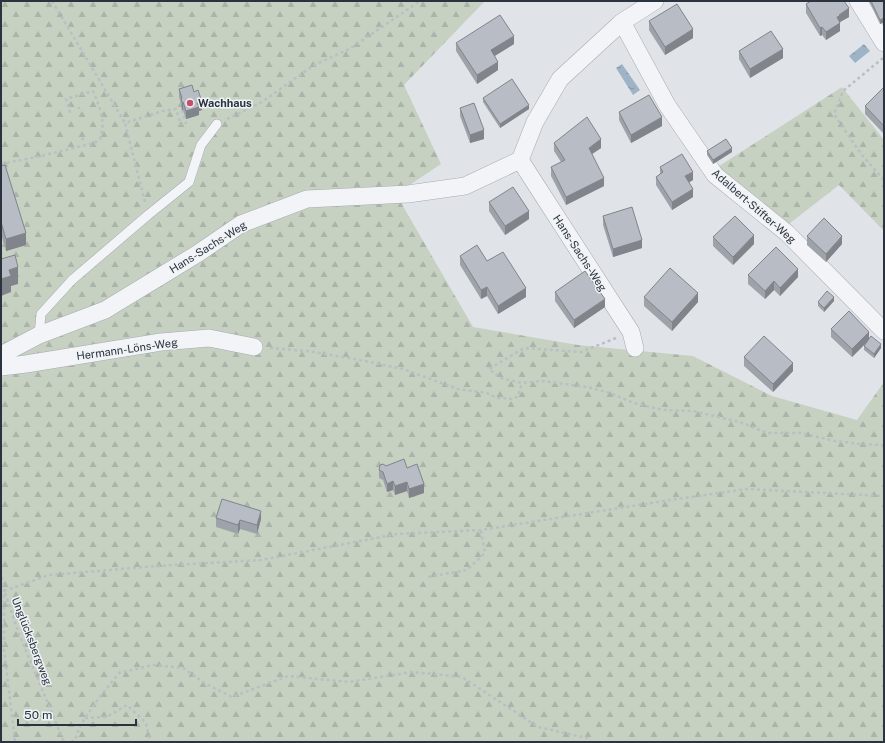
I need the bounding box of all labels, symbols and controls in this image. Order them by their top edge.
place label: Wachhaus [198,97,252,109]
marker: Wachhaus [185,98,195,108]
street label: Adalbert-Stifter-Weg [710,166,798,246]
street label: Hans-Sachs-Weg [551,213,609,294]
street label: Hans-Sachs-Weg [167,218,249,276]
street label: Hermann-Löns-Weg [76,336,179,362]
street label: Unglücksbergweg [10,595,54,687]
scale bar [18,701,136,727]
text: 50 m [24,708,52,722]

